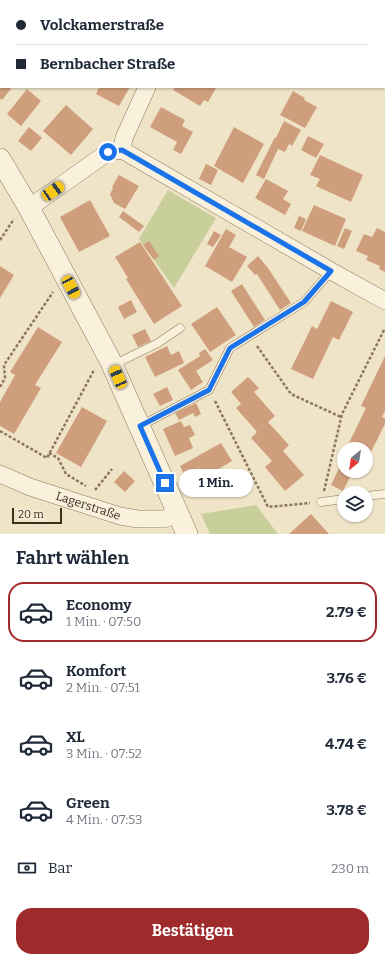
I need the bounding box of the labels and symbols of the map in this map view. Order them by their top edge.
route start [99,143,117,161]
car [40,179,66,203]
car [60,274,82,300]
car [108,364,128,390]
north arrow [337,442,373,478]
callout: 1 Min. [179,469,253,497]
route end [156,474,174,492]
street label: Lagerstraße [54,489,123,523]
scale bar [12,506,62,525]

